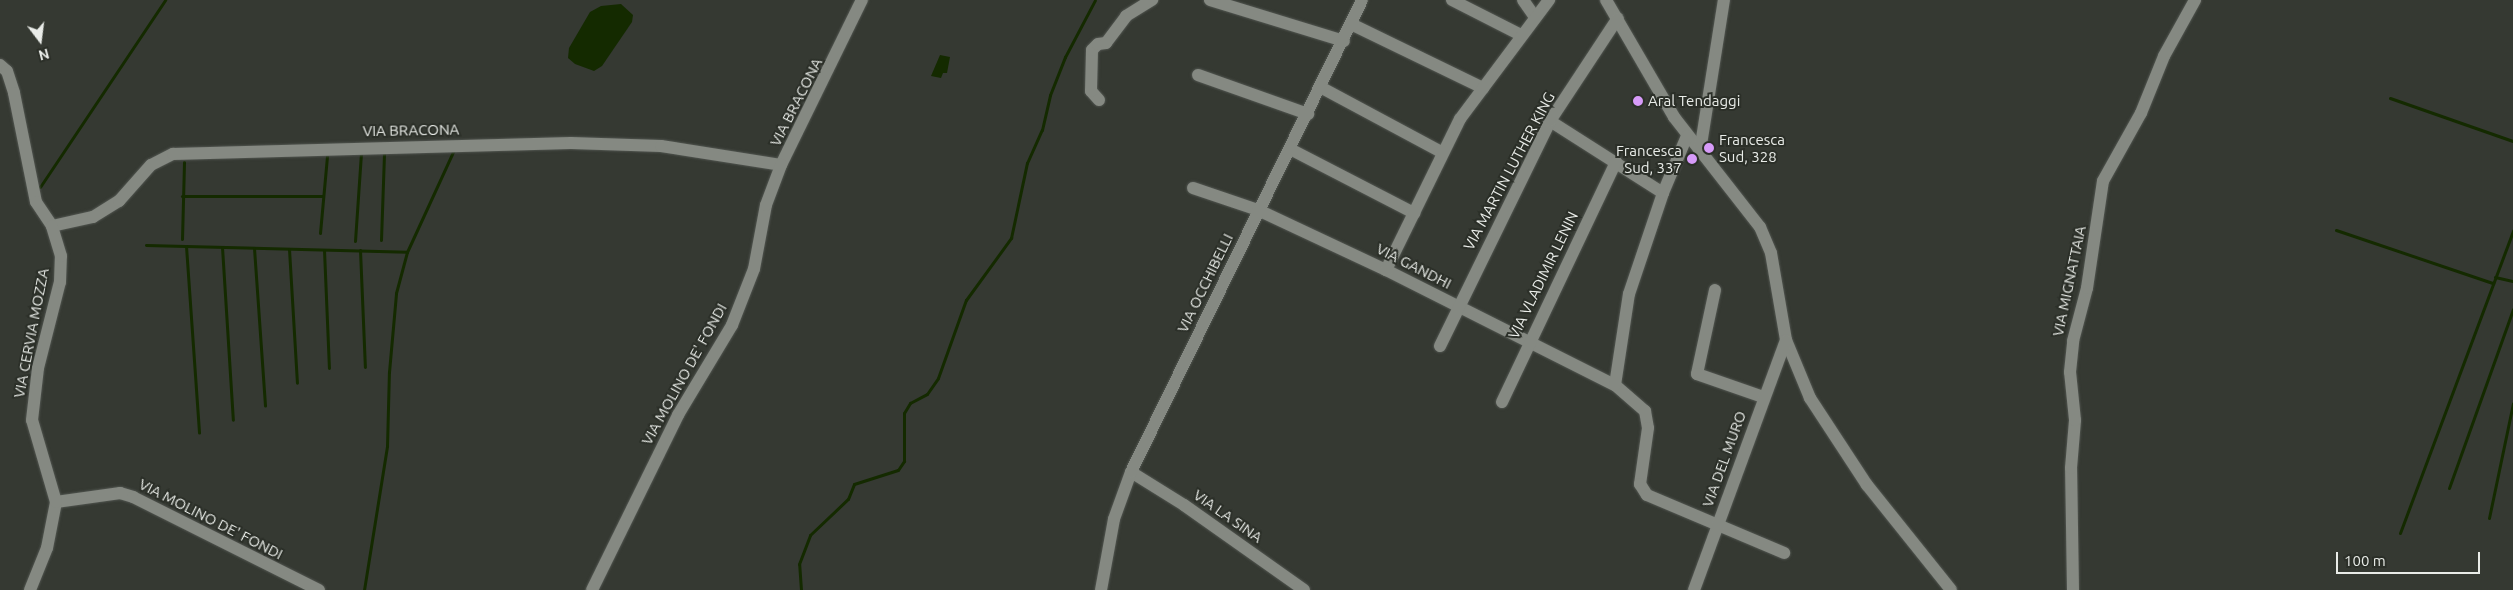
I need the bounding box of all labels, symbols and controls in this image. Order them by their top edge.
north arrow [15,15,65,65]
text: N [37,45,51,64]
street label: VIA BRACONA [766,55,826,149]
street label: VIA MARTIN LUTHER KING [1460,89,1558,253]
place label: Aral Tendaggi [1648,92,1740,110]
marker: Aral Tendaggi [1632,95,1644,107]
street label: VIA BRACONA [363,120,459,140]
place label: Francesca Sud, 328 [1719,130,1785,165]
place label: Francesca Sud, 337 [1616,141,1682,176]
marker: Francesca Sud, 328 [1703,142,1715,154]
marker: Francesca Sud, 337 [1686,153,1698,165]
street label: VIA VLADIMIR LENIN [1504,208,1582,342]
street label: VIA MIGNATTAIA [2048,224,2090,338]
street label: VIA OCCHIBELLI [1173,231,1237,335]
street label: VIA GANDHI [1373,239,1455,293]
street label: VIA CERVIA MOZZA [10,267,52,399]
street label: VIA MOLINO DE' FONDI [638,300,730,448]
street label: VIA DEL MURO [1698,409,1750,509]
street label: VIA MOLINO DE' FONDI [136,475,286,563]
street label: VIA LA SINA [1190,486,1266,546]
scale bar [2338,542,2482,574]
text: 100 m [2344,552,2386,569]

